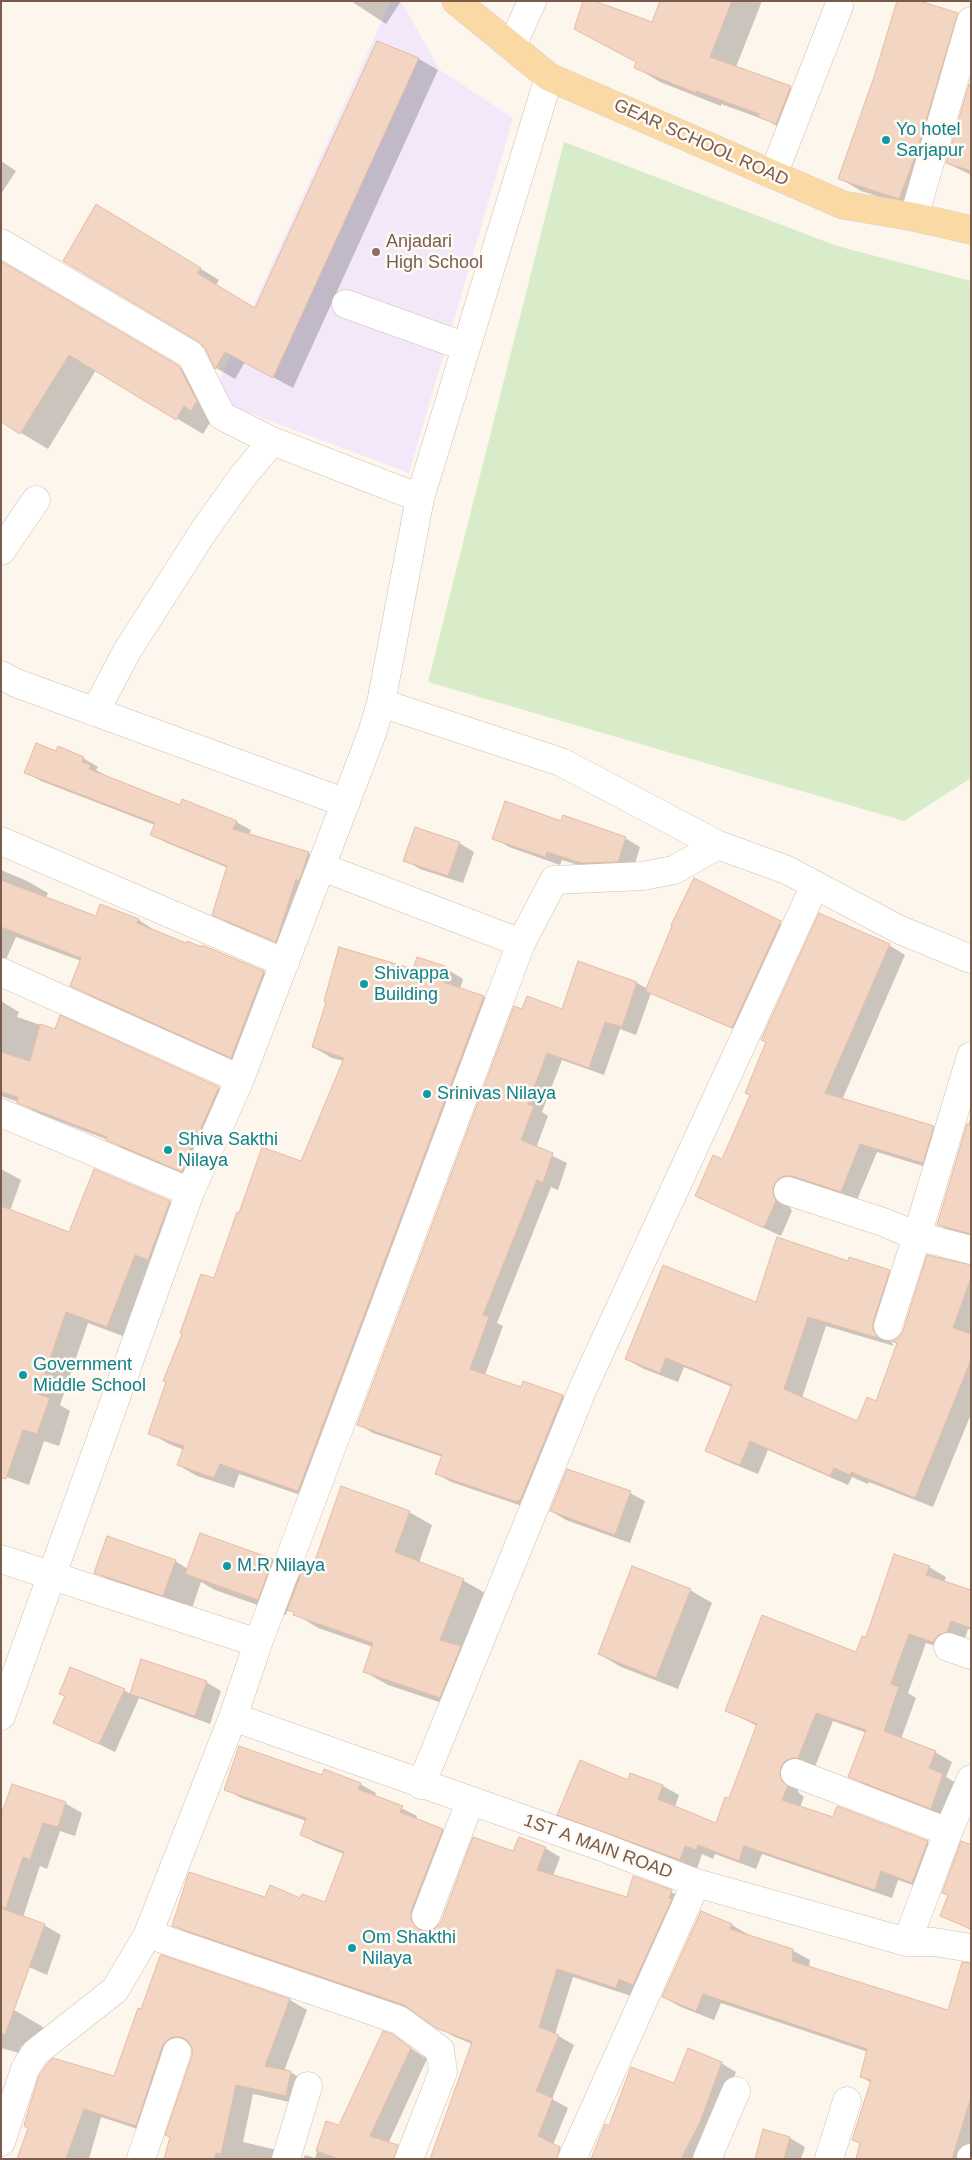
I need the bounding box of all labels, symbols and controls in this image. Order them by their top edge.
street label: GEAR SCHOOL ROAD [610,95,792,191]
place label: Yo hotel Sarjapur [896,119,964,162]
marker: Yo hotel Sarjapur [880,134,892,146]
place label: Anjadari High School [386,231,483,274]
marker: Anjadari High School [370,246,382,258]
place label: Shivappa Building [374,963,449,1006]
marker: Shivappa Building [358,978,370,990]
place label: Srinivas Nilaya [437,1083,556,1105]
marker: Srinivas Nilaya [421,1088,433,1100]
place label: Shiva Sakthi Nilaya [178,1129,278,1172]
marker: Shiva Sakthi Nilaya [162,1144,174,1156]
place label: Government Middle School [33,1354,146,1396]
marker: Government Middle School [17,1369,29,1381]
place label: M.R Nilaya [237,1555,325,1577]
marker: M.R Nilaya [221,1560,233,1572]
street label: 1ST A MAIN ROAD [521,1810,675,1884]
place label: Om Shakthi Nilaya [362,1927,456,1970]
marker: Om Shakthi Nilaya [346,1942,358,1954]

